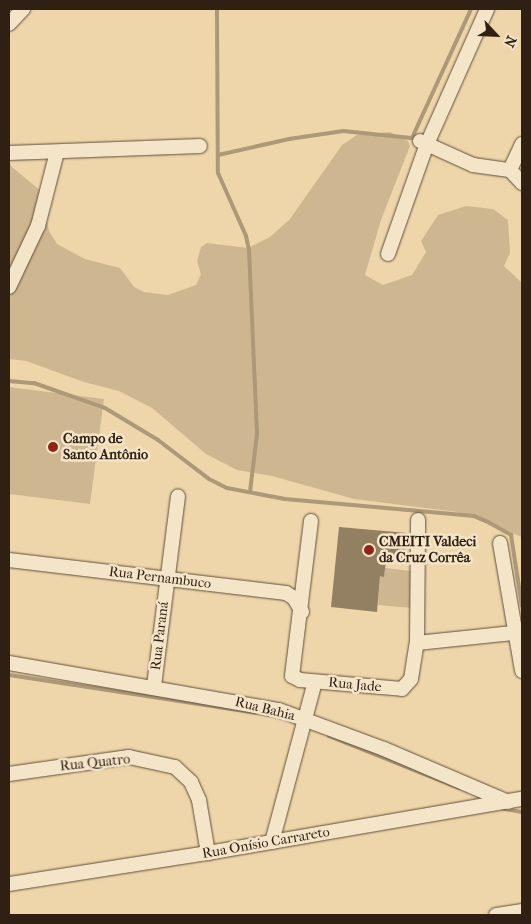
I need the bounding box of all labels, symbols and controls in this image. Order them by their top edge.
north arrow [471,10,521,60]
text: N [500,33,520,50]
place label: Campo de Santo Antônio [63,431,148,464]
marker: Campo de Santo Antônio [47,441,59,453]
place label: CMEITI Valdeci da Cruz Corrêa [379,534,476,566]
marker: CMEITI Valdeci da Cruz Corrêa [363,544,375,556]
street label: Rua Pernambuco [108,563,212,593]
street label: Rua Paraná [147,601,173,671]
street label: Rua Jade [328,674,382,696]
street label: Rua Bahia [233,693,297,725]
street label: Rua Quatro [59,751,131,775]
street label: Rua Onísio Carrareto [201,824,331,862]

